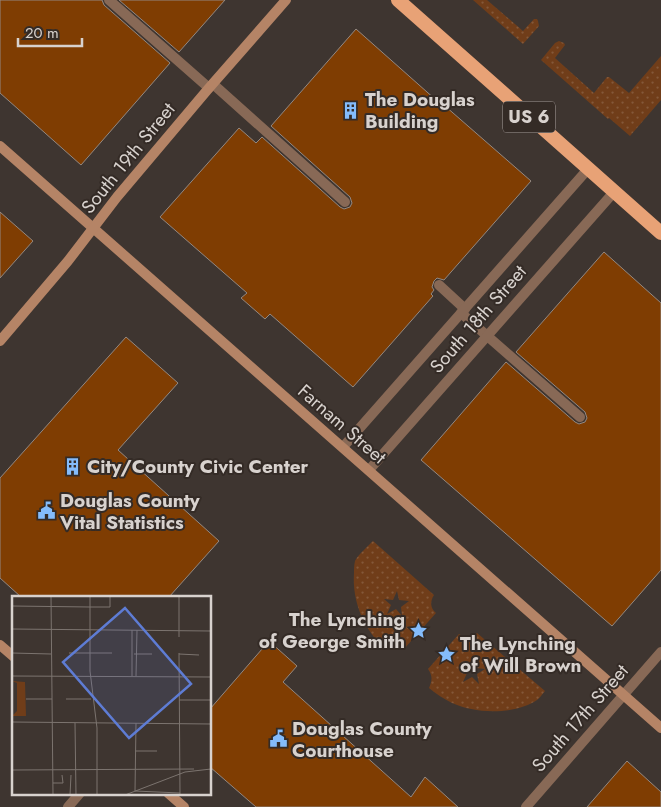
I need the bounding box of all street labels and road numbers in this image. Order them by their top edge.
street label: South 19th Street [75,96,182,219]
road number: US 6 [503,101,555,132]
street label: South 18th Street [423,259,533,379]
street label: Farnam Street [292,378,393,470]
street label: South 17th Street [525,658,635,778]

